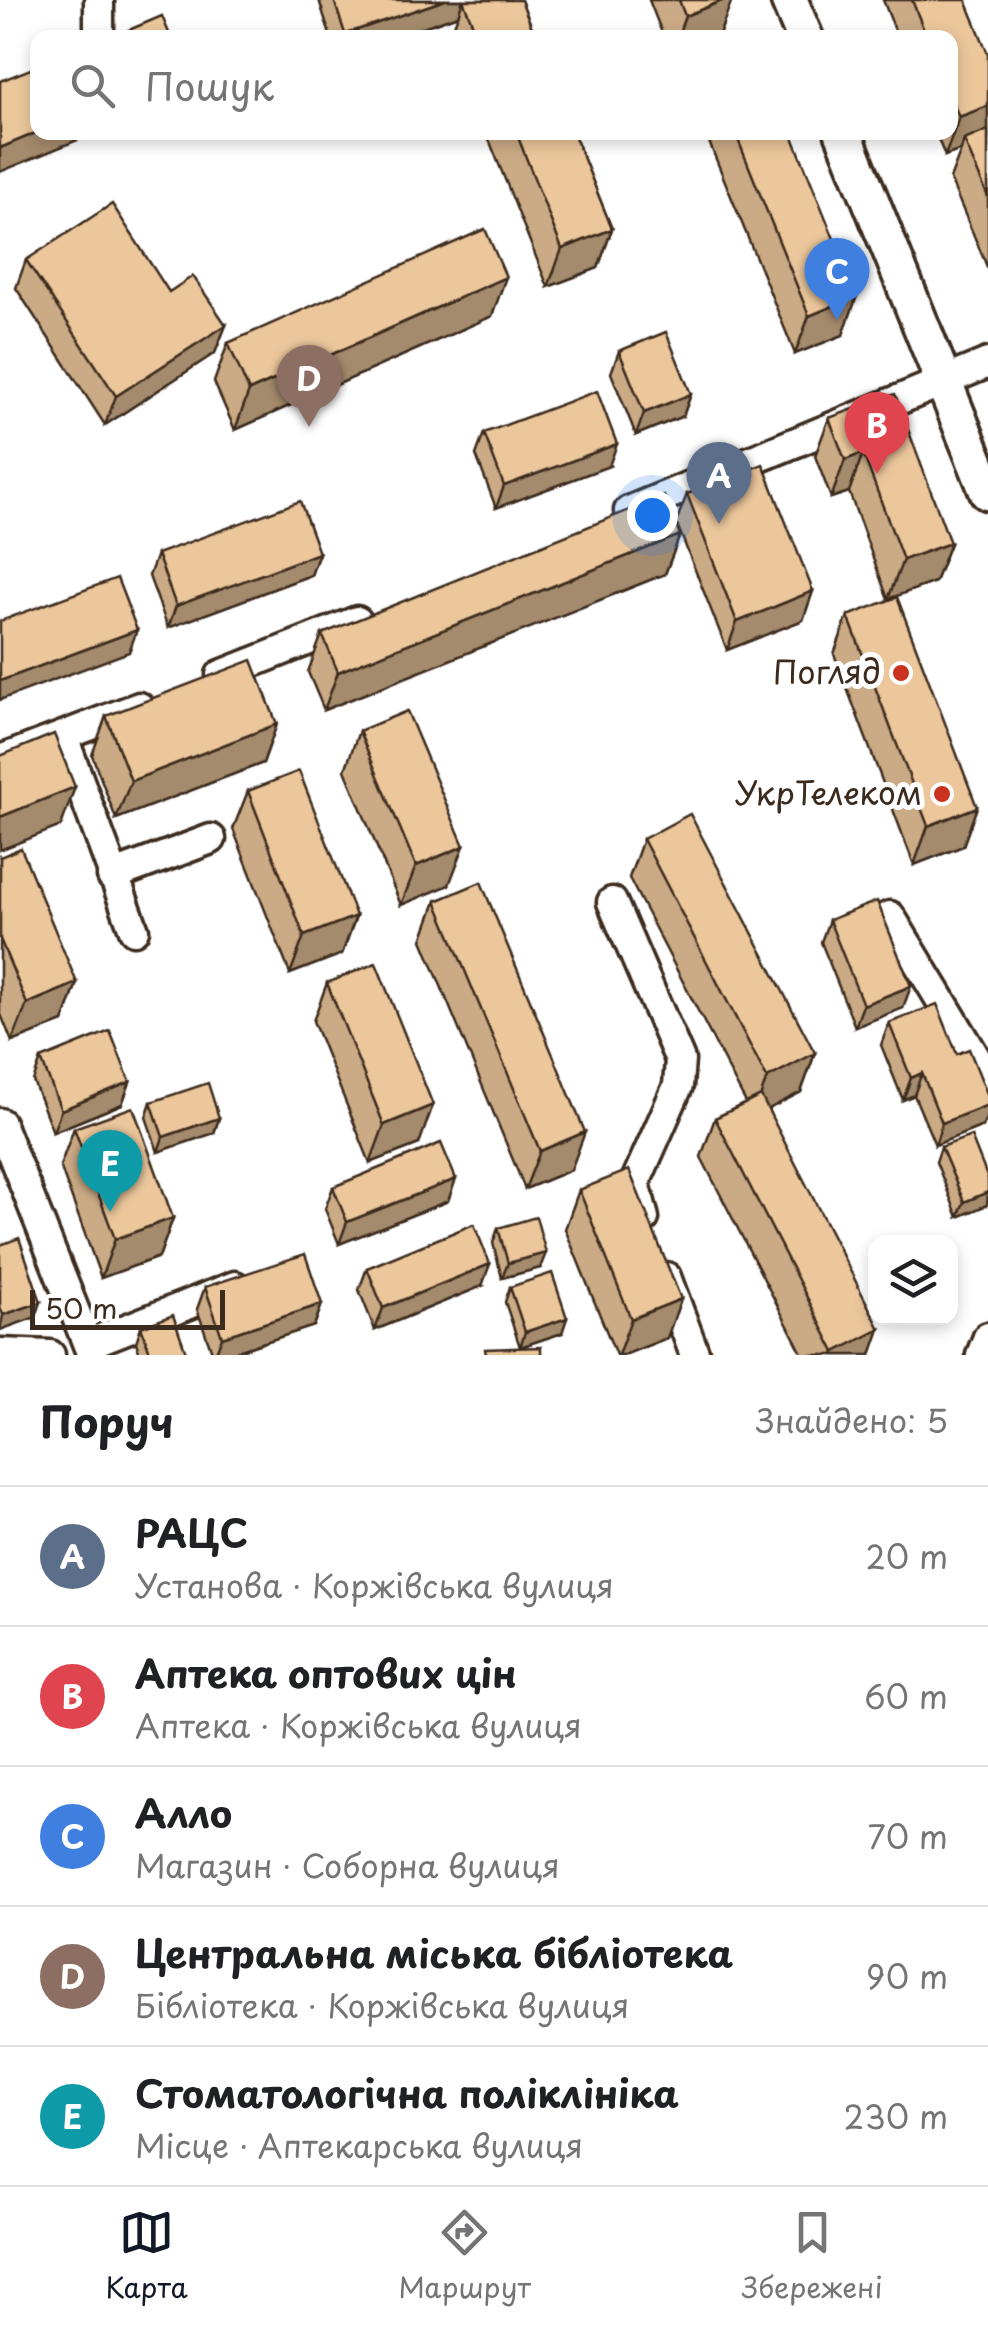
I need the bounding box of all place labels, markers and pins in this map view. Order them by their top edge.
pin: C [804,238,870,320]
pin: D [276,344,342,427]
pin: B [844,392,910,474]
pin: A [686,442,752,524]
place label: Погляд [773,647,881,695]
marker: Погляд [890,662,912,684]
place label: УкрТелеком [735,768,922,816]
marker: УкрТелеком [931,783,953,805]
pin: E [78,1130,142,1212]

